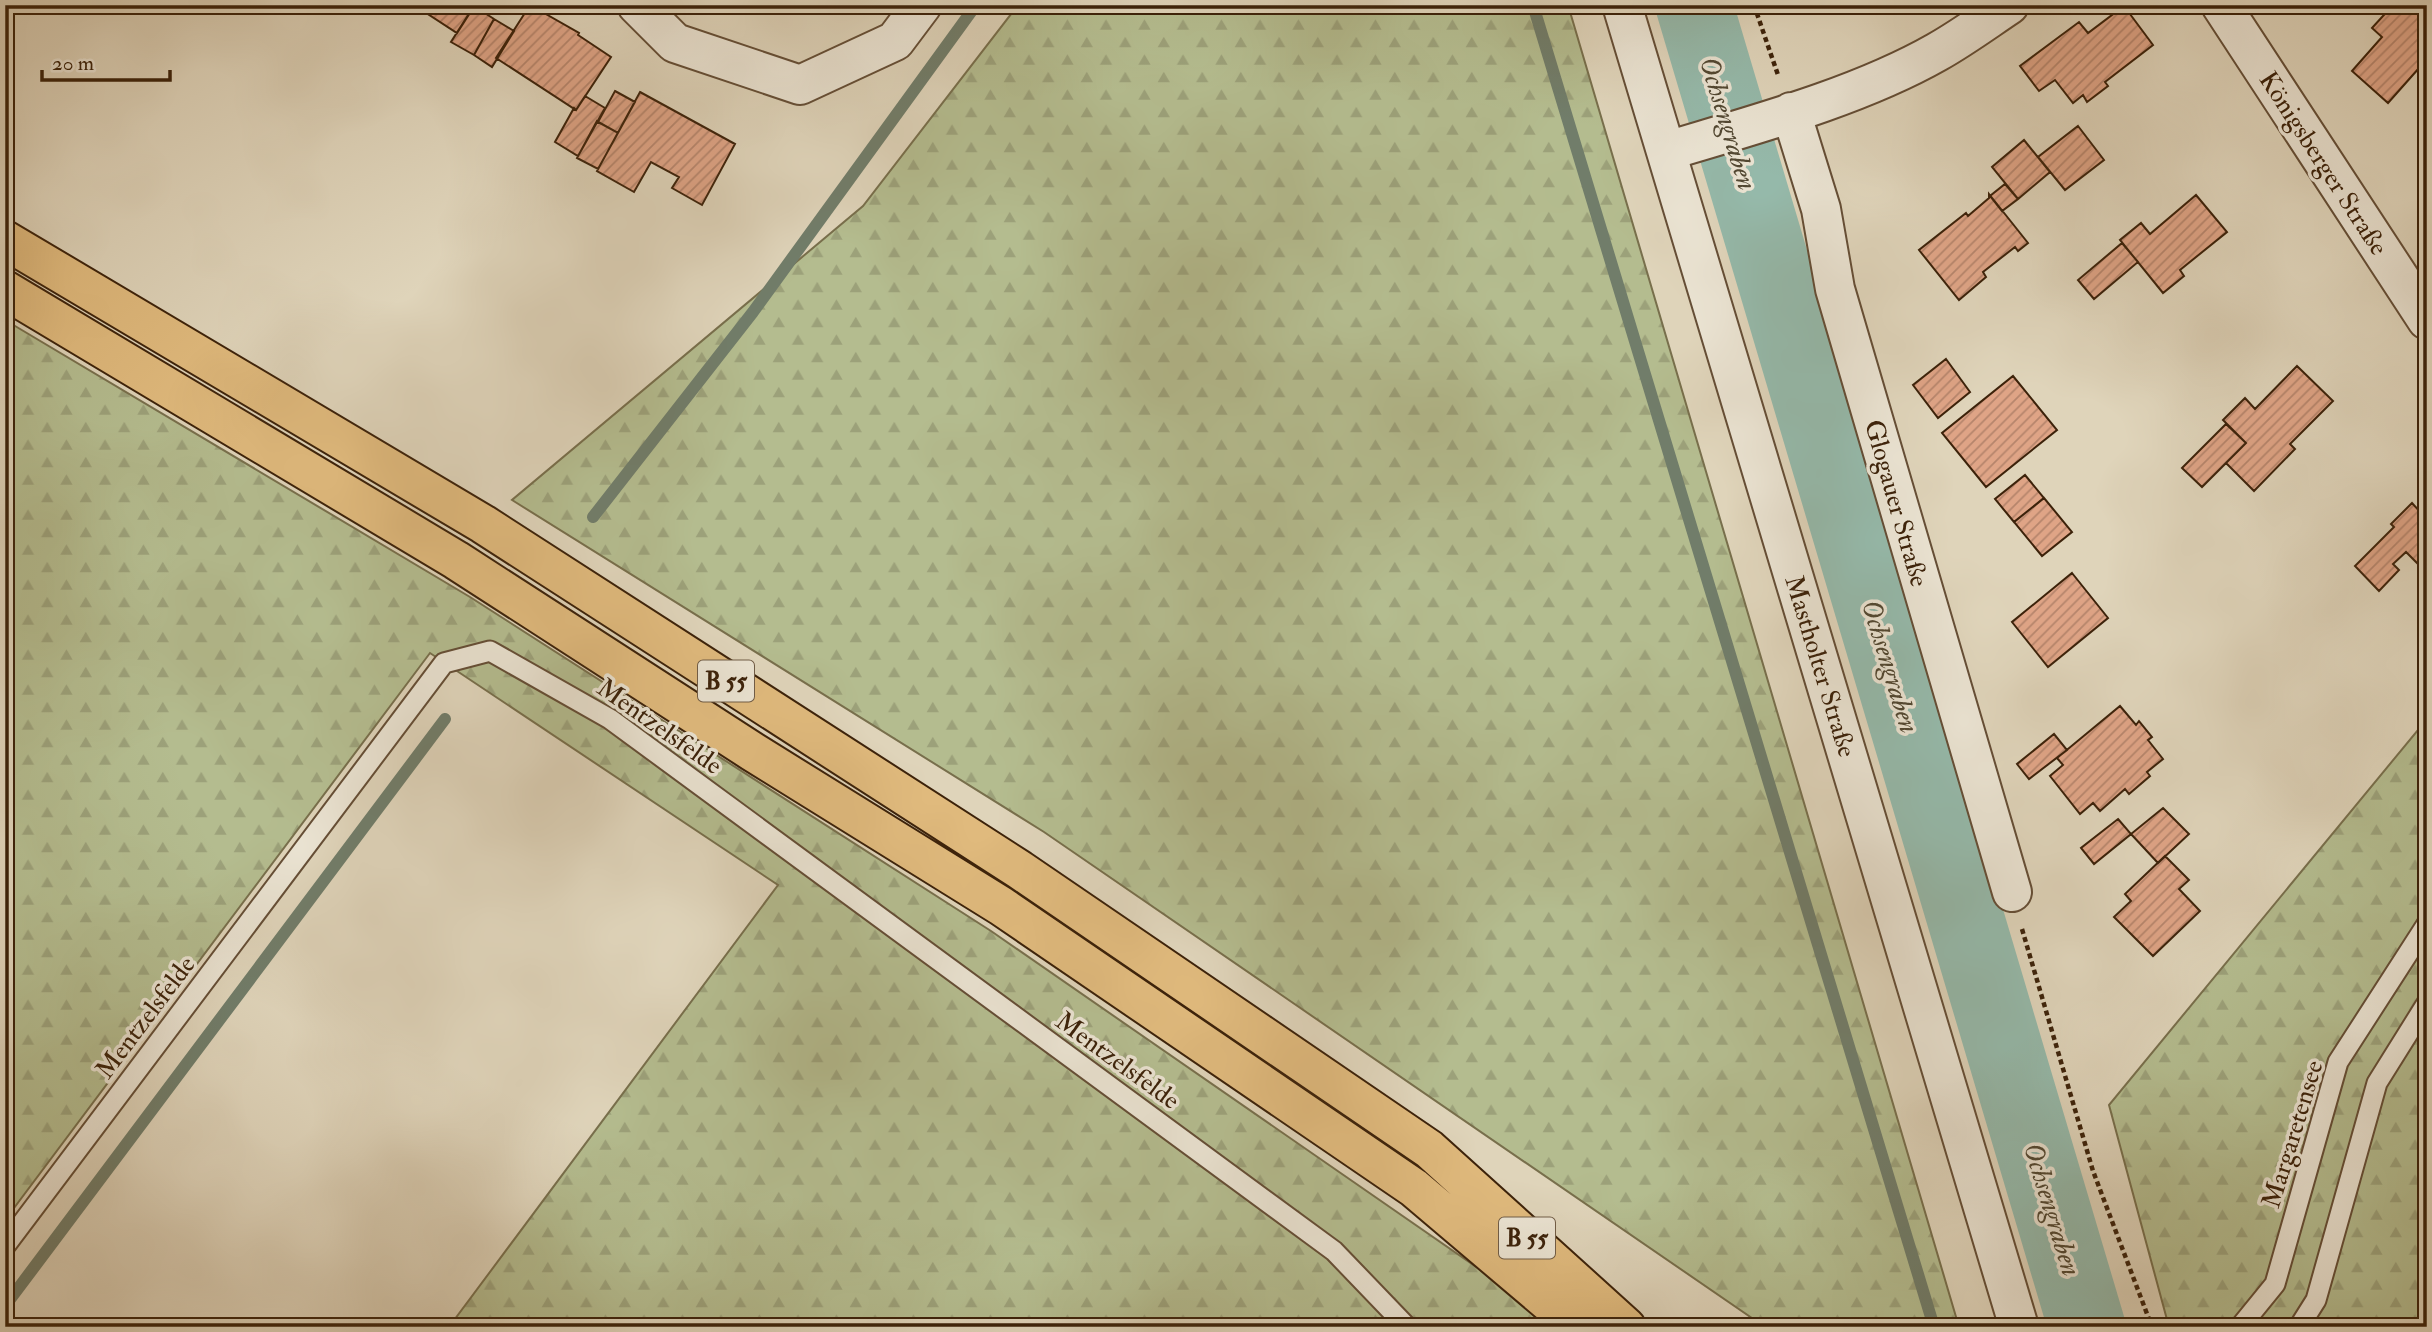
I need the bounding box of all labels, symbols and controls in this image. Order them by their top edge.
scale bar [42,38,170,82]
text: 20 m [52,50,94,77]
water label: Ochsengraben [1691,52,1764,194]
street label: Königsberger Straße [2252,66,2395,261]
street label: Glogauer Straße [1857,416,1935,590]
street label: Mastholter Straße [1777,572,1863,761]
water label: Ochsengraben [1853,595,1926,737]
road number: B 55 [698,660,754,702]
street label: Mentzelsfelde [591,672,728,782]
street label: Mentzelsfelde [89,950,202,1085]
street label: Mentzelsfelde [1049,1005,1186,1117]
street label: Margaretensee [2255,1057,2331,1212]
water label: Ochsengraben [2015,1138,2088,1280]
road number: B 55 [1499,1218,1555,1258]

